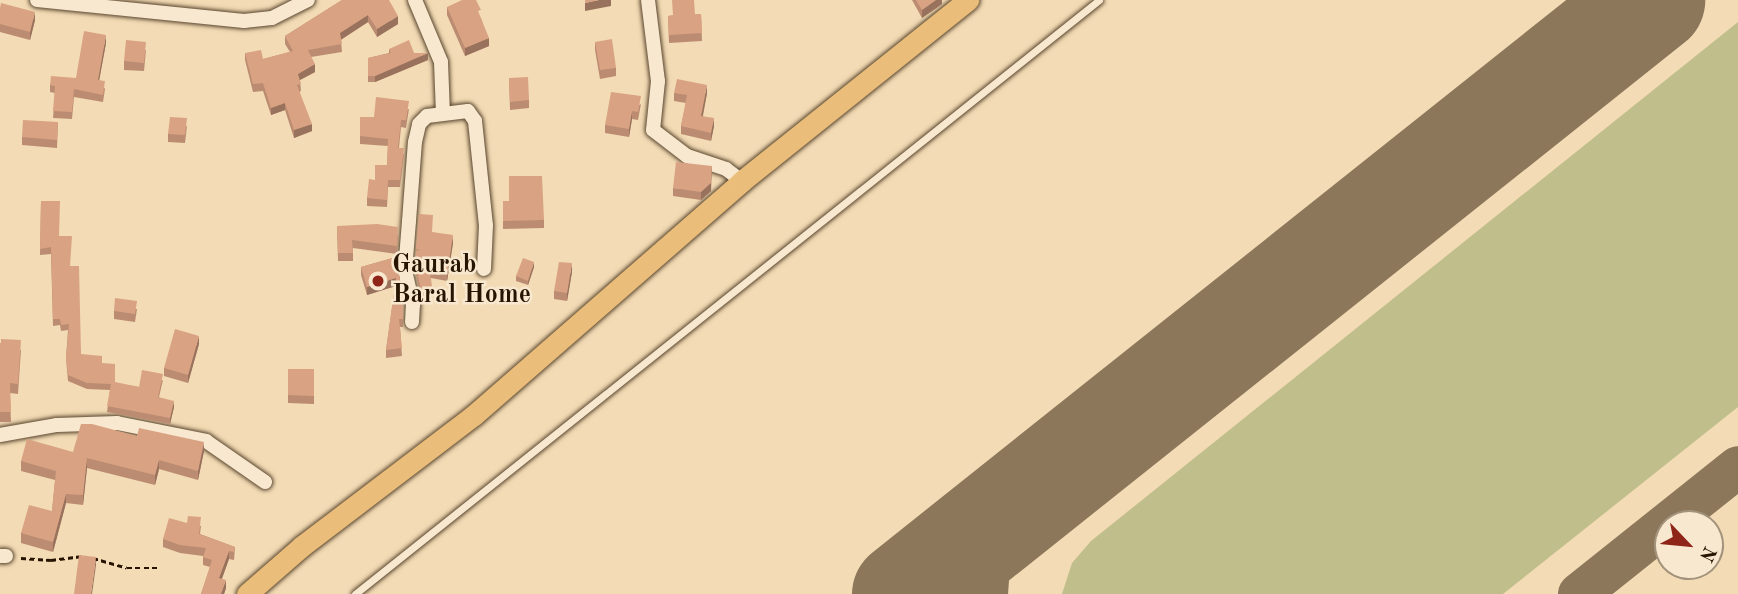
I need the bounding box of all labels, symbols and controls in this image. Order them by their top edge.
place label: Gaurab Baral Home [392,250,531,312]
marker: Gaurab Baral Home [370,273,386,289]
north arrow [1654,510,1724,580]
text: N [1695,543,1718,564]

